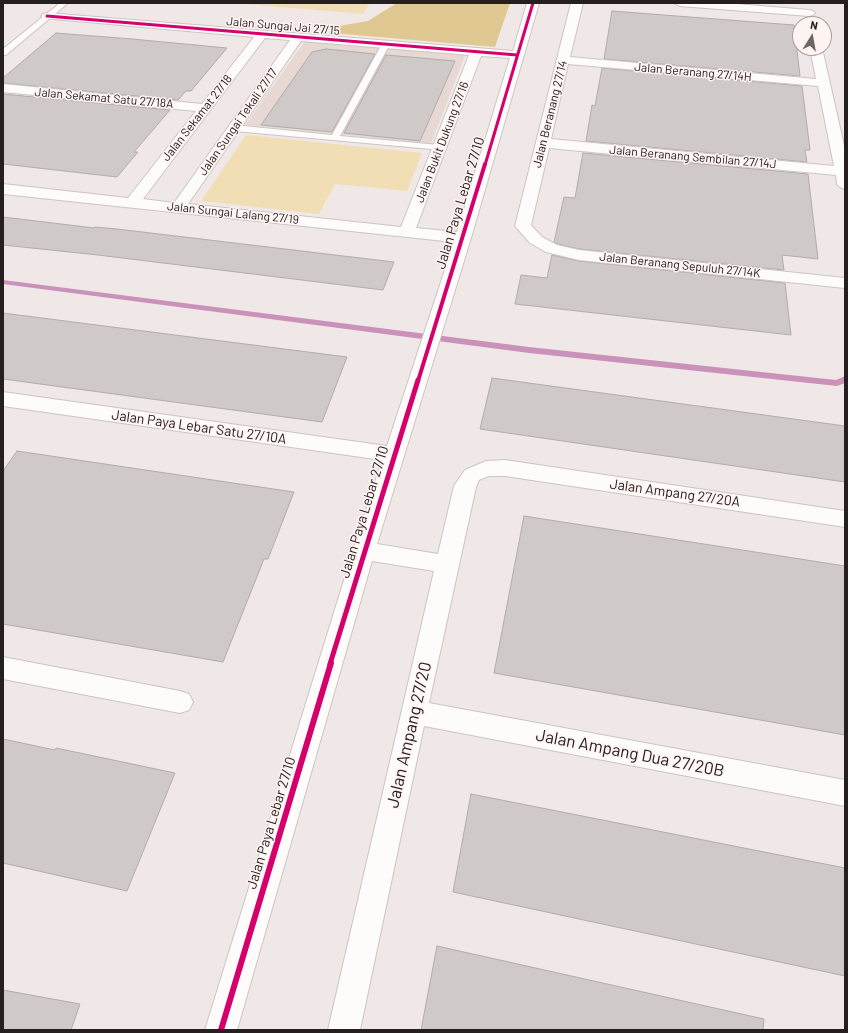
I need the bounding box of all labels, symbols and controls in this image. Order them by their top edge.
street label: Jalan Sungai Jai 27/15 [226,14,340,38]
north arrow [792,16,832,56]
text: N [809,18,819,32]
street label: Jalan Beranang 27/14 [530,59,570,169]
street label: Jalan Beranang 27/14H [634,60,752,84]
street label: Jalan Sungai Tekali 27/17 [196,66,280,178]
street label: Jalan Sekamat 27/18 [159,72,235,164]
street label: Jalan Bukit Dukung 27/16 [412,79,472,205]
street label: Jalan Sekamat Satu 27/18A [34,85,174,111]
street label: Jalan Paya Lebar 27/10 [432,135,488,271]
street label: Jalan Beranang Sembilan 27/14J [609,143,777,171]
street label: Jalan Sungai Lalang 27/19 [166,199,300,227]
street label: Jalan Beranang Sepuluh 27/14K [599,249,761,281]
street label: Jalan Paya Lebar Satu 27/10A [110,406,288,448]
street label: Jalan Paya Lebar 27/10 [336,444,392,580]
street label: Jalan Ampang 27/20A [609,476,741,510]
street label: Jalan Ampang 27/20 [382,660,436,810]
street label: Jalan Ampang Dua 27/20B [534,725,726,781]
street label: Jalan Paya Lebar 27/10 [243,755,299,891]

